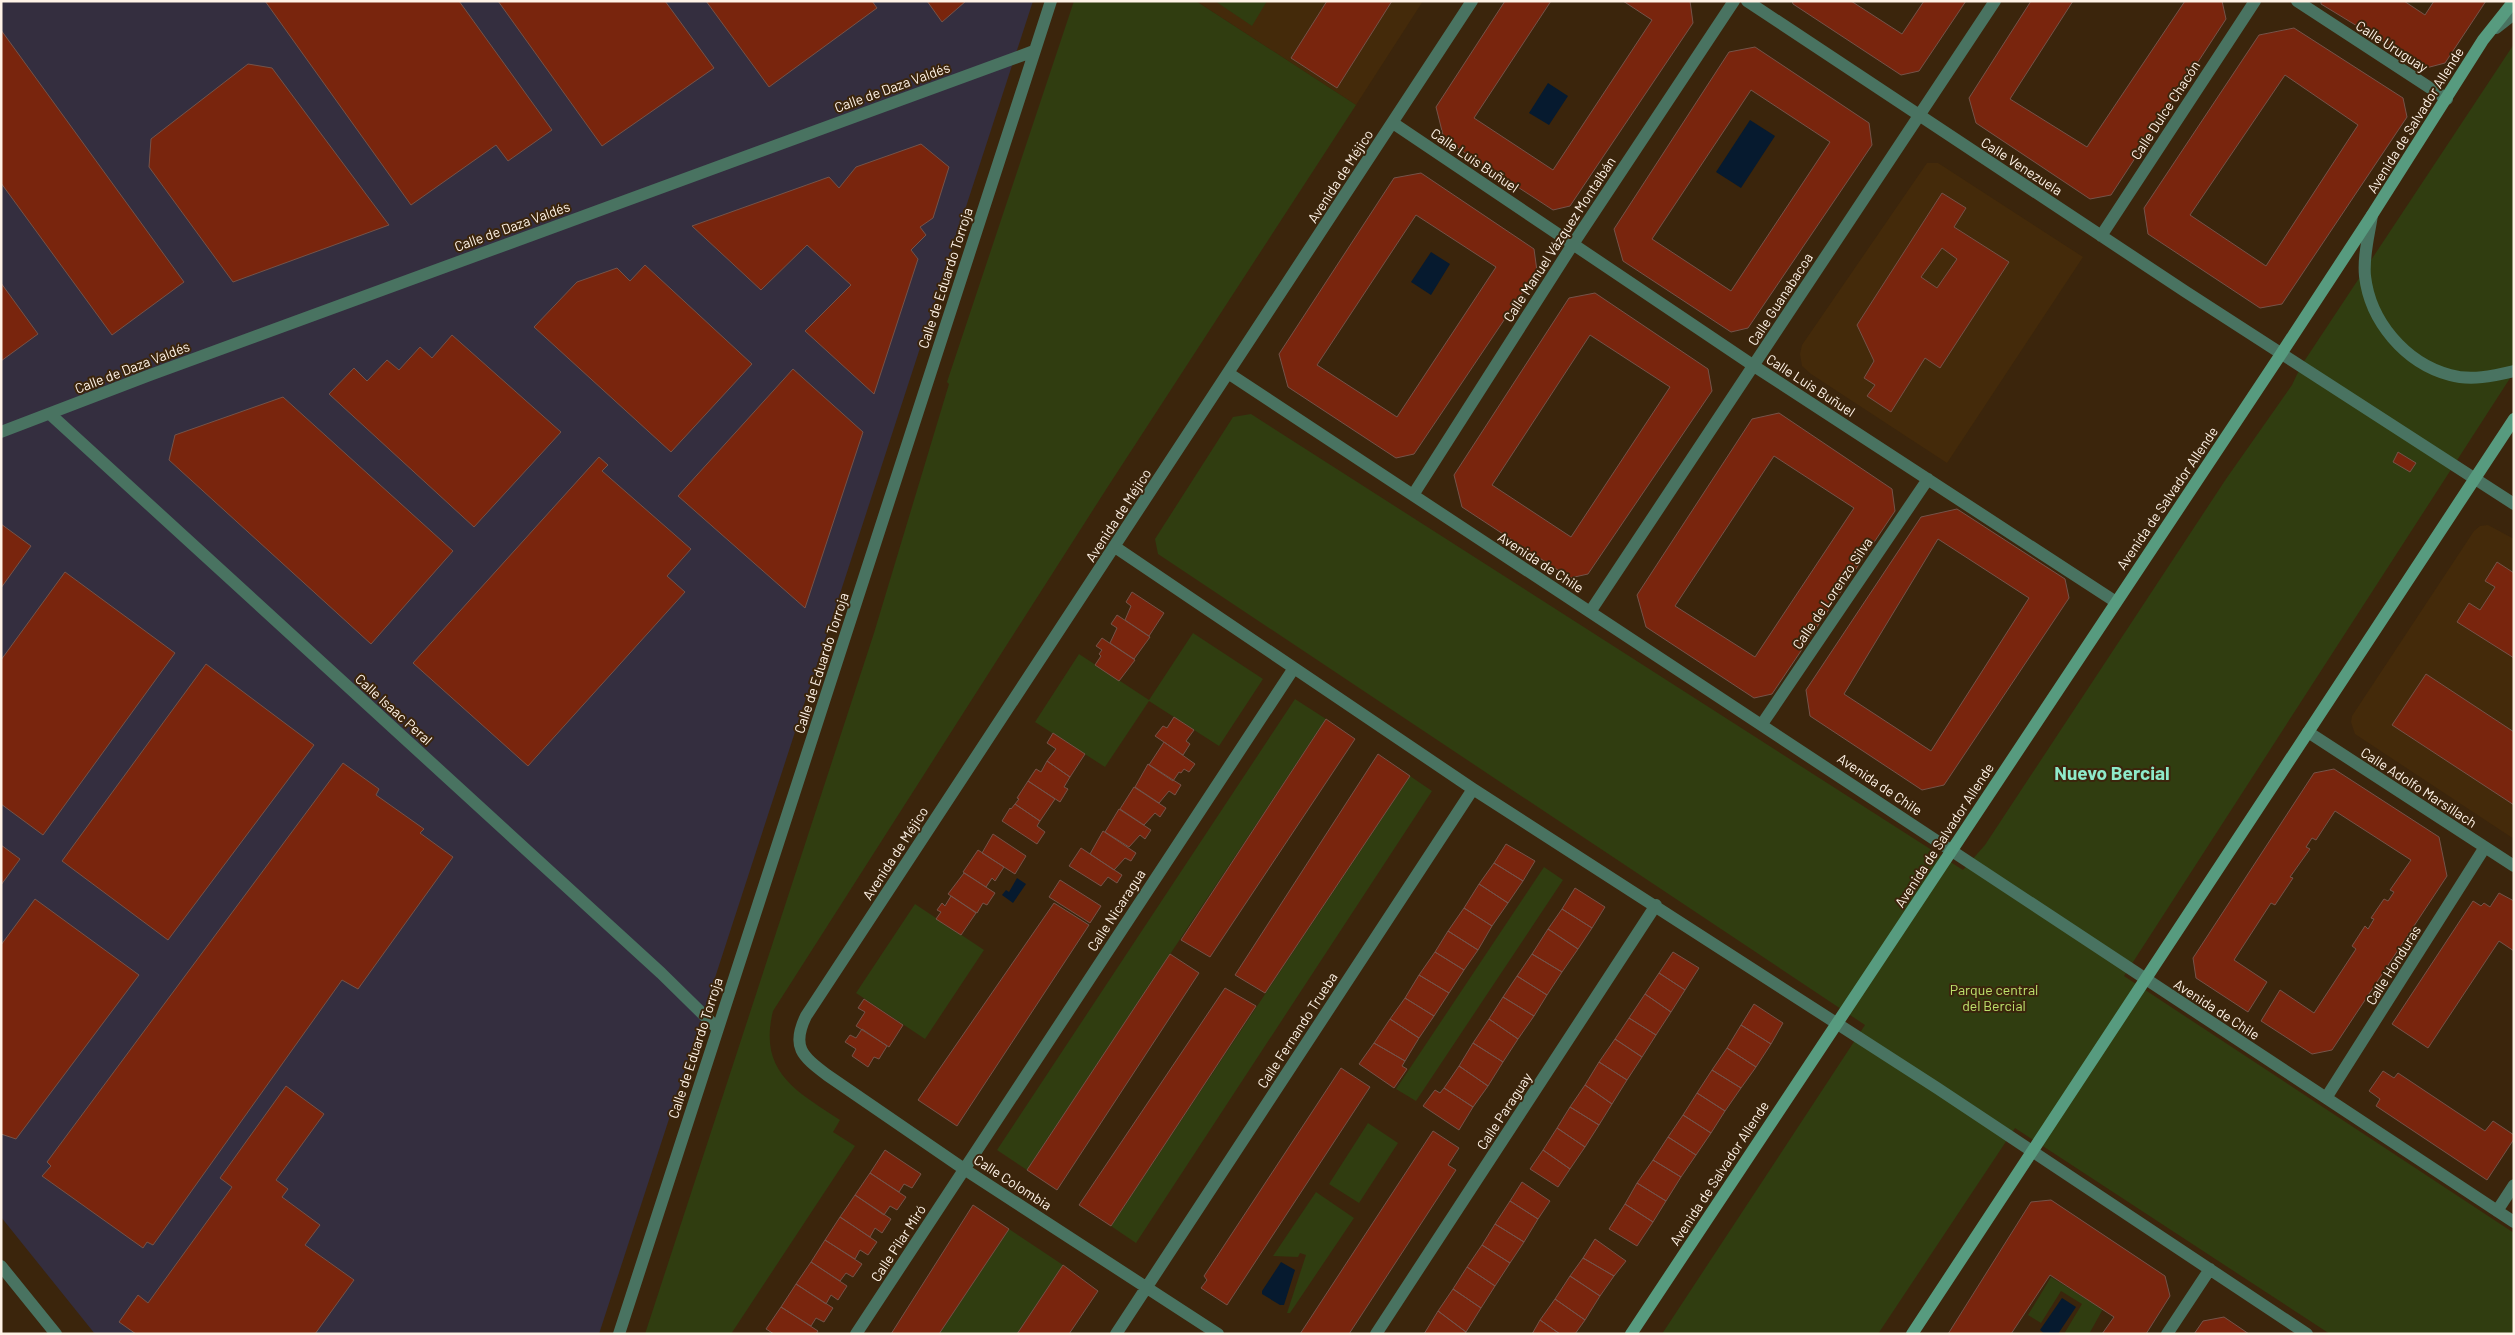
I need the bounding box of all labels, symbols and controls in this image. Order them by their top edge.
street label: Calle Uruguay [2353,16,2432,76]
street label: Avenida de Salvador Allende [2363,44,2467,196]
street label: Calle Dulce Chacón [2127,57,2203,163]
street label: Calle de Daza Valdés [832,58,952,116]
street label: Calle Luis Buñuel [1428,124,1522,196]
street label: Avenida de Méjico [1303,126,1377,226]
street label: Calle Venezuela [1978,133,2066,199]
street label: Calle Manuel Vázquez Montalbán [1499,153,1619,325]
street label: Calle de Daza Valdés [452,197,572,255]
street label: Calle de Eduardo Torroja [914,205,976,351]
street label: Calle Guanabacoa [1744,249,1816,349]
street label: Calle de Daza Valdés [72,337,192,397]
street label: Calle Luis Buñuel [1763,350,1859,420]
street label: Avenida de Salvador Allende [2113,423,2221,573]
street label: Avenida de Méjico [1081,465,1155,565]
street label: Avenida de Chile [1495,528,1587,596]
street label: Calle de Lorenzo Silva [1788,534,1876,652]
street label: Calle de Eduardo Torroja [790,590,852,736]
street label: Calle Isaac Peral [352,670,436,748]
street label: Calle Adolfo Marsillach [2358,743,2480,831]
street label: Avenida de Chile [1834,749,1926,819]
street label: Avenida de Salvador Allende [1891,760,1997,910]
district label: Nuevo Bercial [2054,761,2170,784]
street label: Avenida de Méjico [858,803,932,903]
street label: Calle Nicaragua [1083,866,1149,954]
street label: Calle Honduras [2362,922,2424,1008]
street label: Calle Fernando Trueba [1253,969,1341,1091]
street label: Calle de Eduardo Torroja [664,975,726,1121]
street label: Avenida de Chile [2171,975,2263,1043]
park label: Parque central del Bercial [1950,981,2038,1014]
street label: Calle Paraguay [1473,1069,1535,1153]
street label: Avenida de Salvador Allende [1666,1098,1772,1248]
street label: Calle Colombia [971,1151,1055,1213]
street label: Calle Pilar Miró [867,1201,929,1285]

